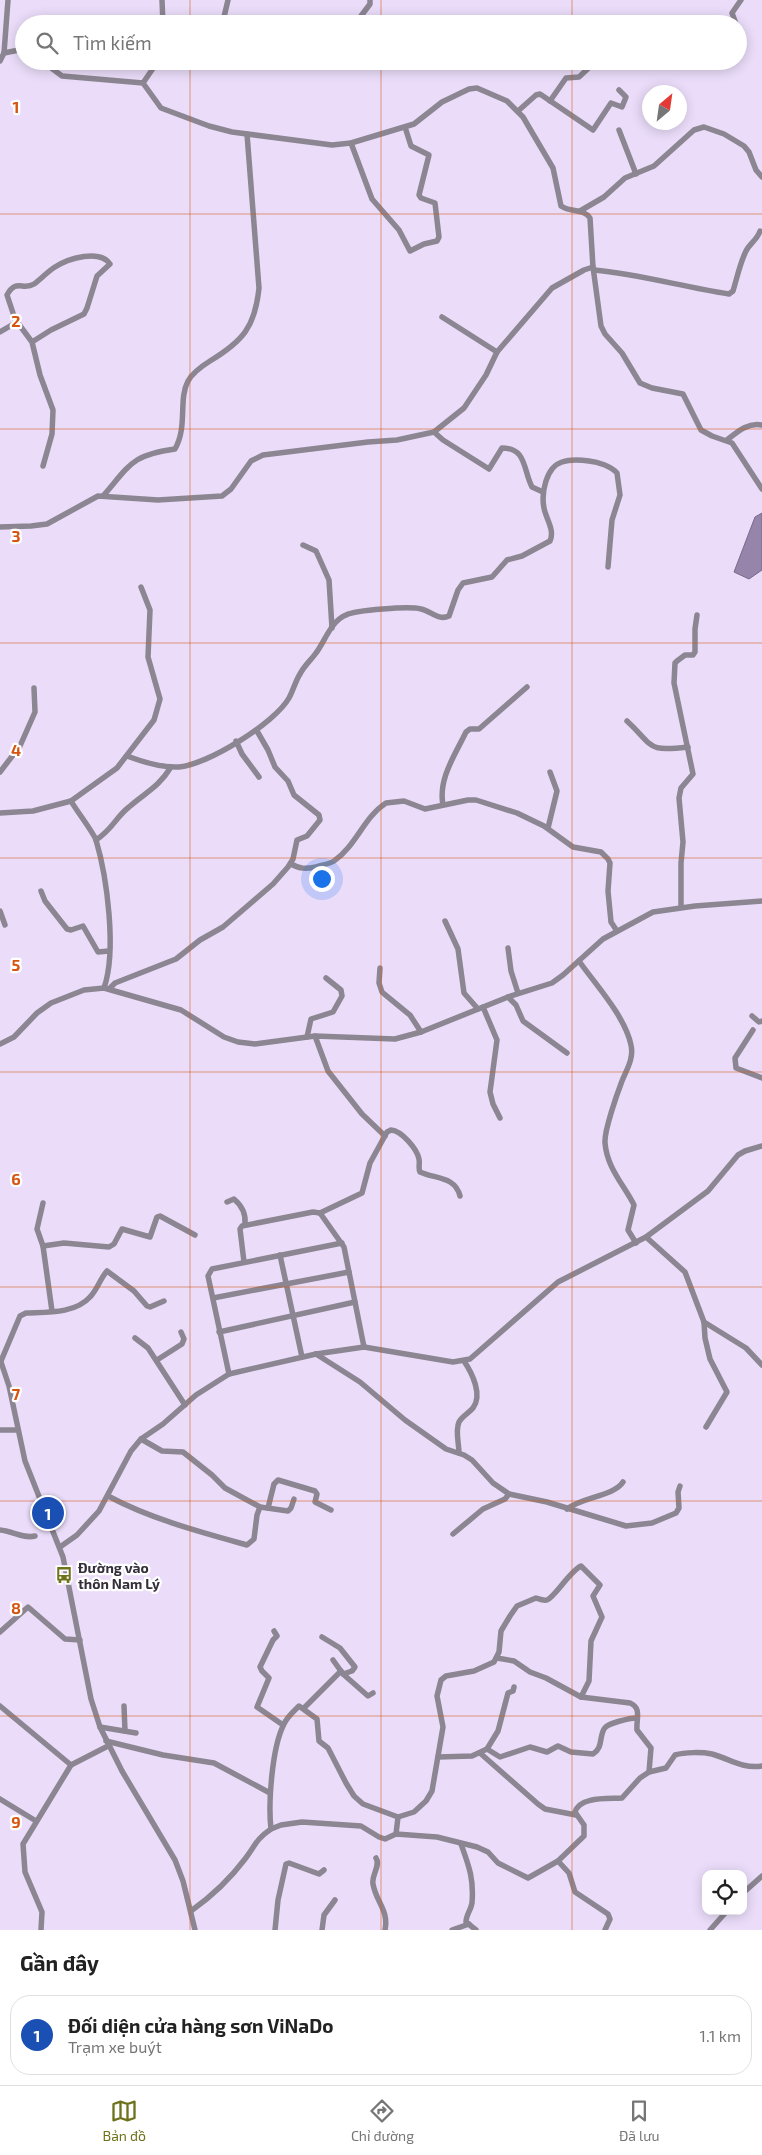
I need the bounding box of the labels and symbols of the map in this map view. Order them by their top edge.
north arrow [642,85,687,130]
text: 1 [13,97,19,116]
text: 2 [11,311,21,330]
text: 3 [11,526,21,545]
text: 4 [11,740,21,759]
your location [309,866,335,892]
text: 5 [12,955,21,974]
text: 6 [11,1169,21,1188]
text: 7 [12,1384,21,1403]
pin: 1 [32,1494,64,1532]
place label: Đường vào thôn Nam Lý [78,1559,160,1592]
bus stop icon: Đường vào thôn Nam Lý [54,1565,74,1585]
text: 8 [11,1598,21,1617]
text: 9 [11,1812,21,1831]

